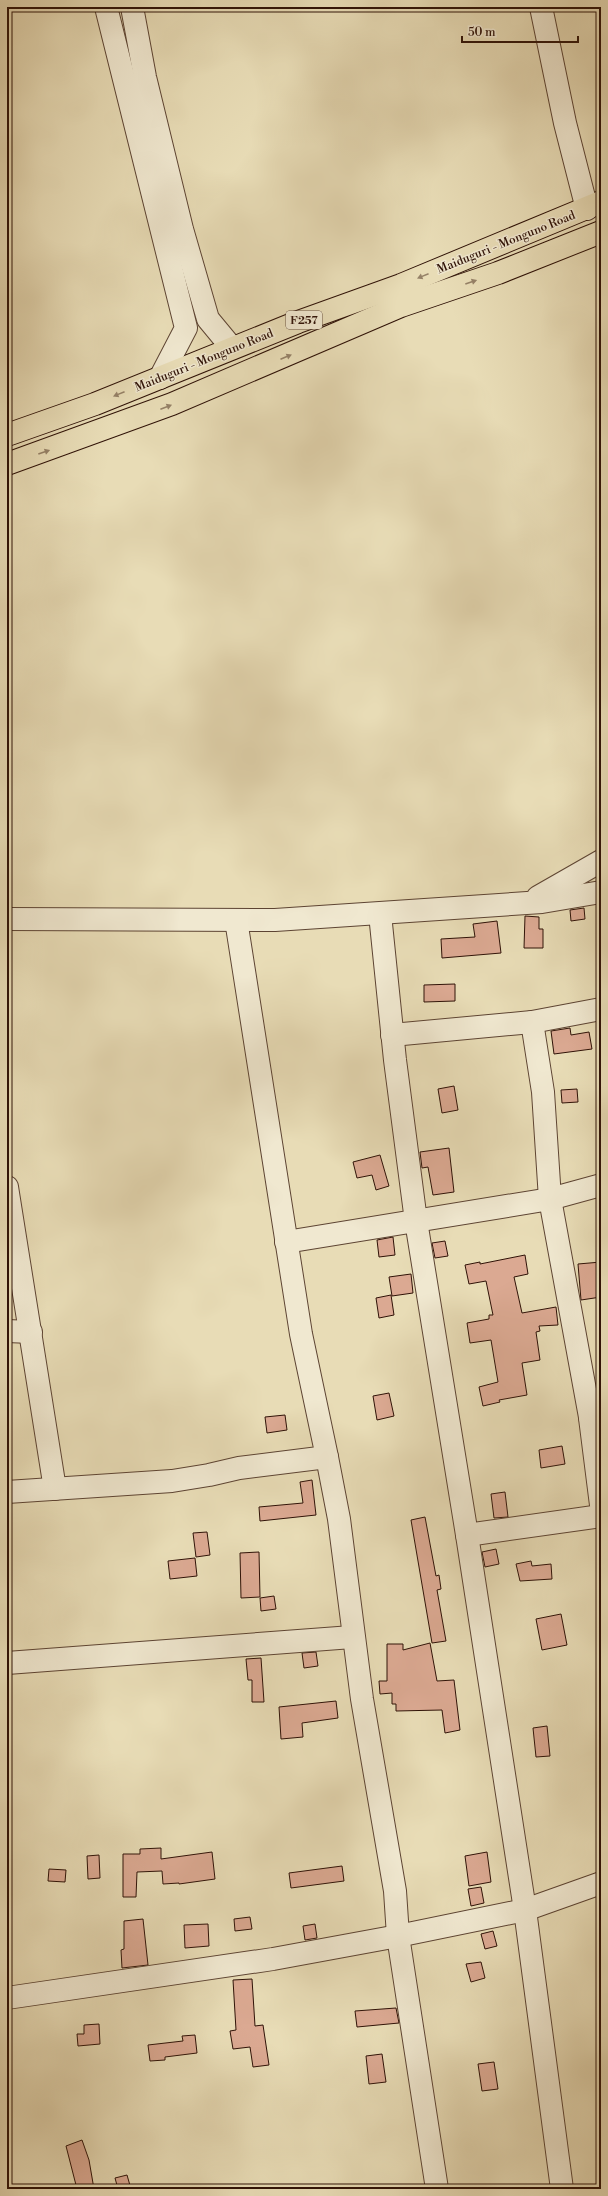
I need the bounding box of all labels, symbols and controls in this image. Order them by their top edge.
scale bar [462,18,578,44]
text: 50 m [468,25,496,40]
street label: Maiduguri - Monguno Road [435,208,578,277]
one-way arrow [416,273,428,279]
one-way arrow [466,279,478,285]
road number: F257 [286,311,322,329]
street label: Maiduguri - Monguno Road [133,326,276,395]
one-way arrow [280,353,292,359]
one-way arrow [112,392,124,398]
one-way arrow [160,403,172,409]
one-way arrow [38,448,50,454]

